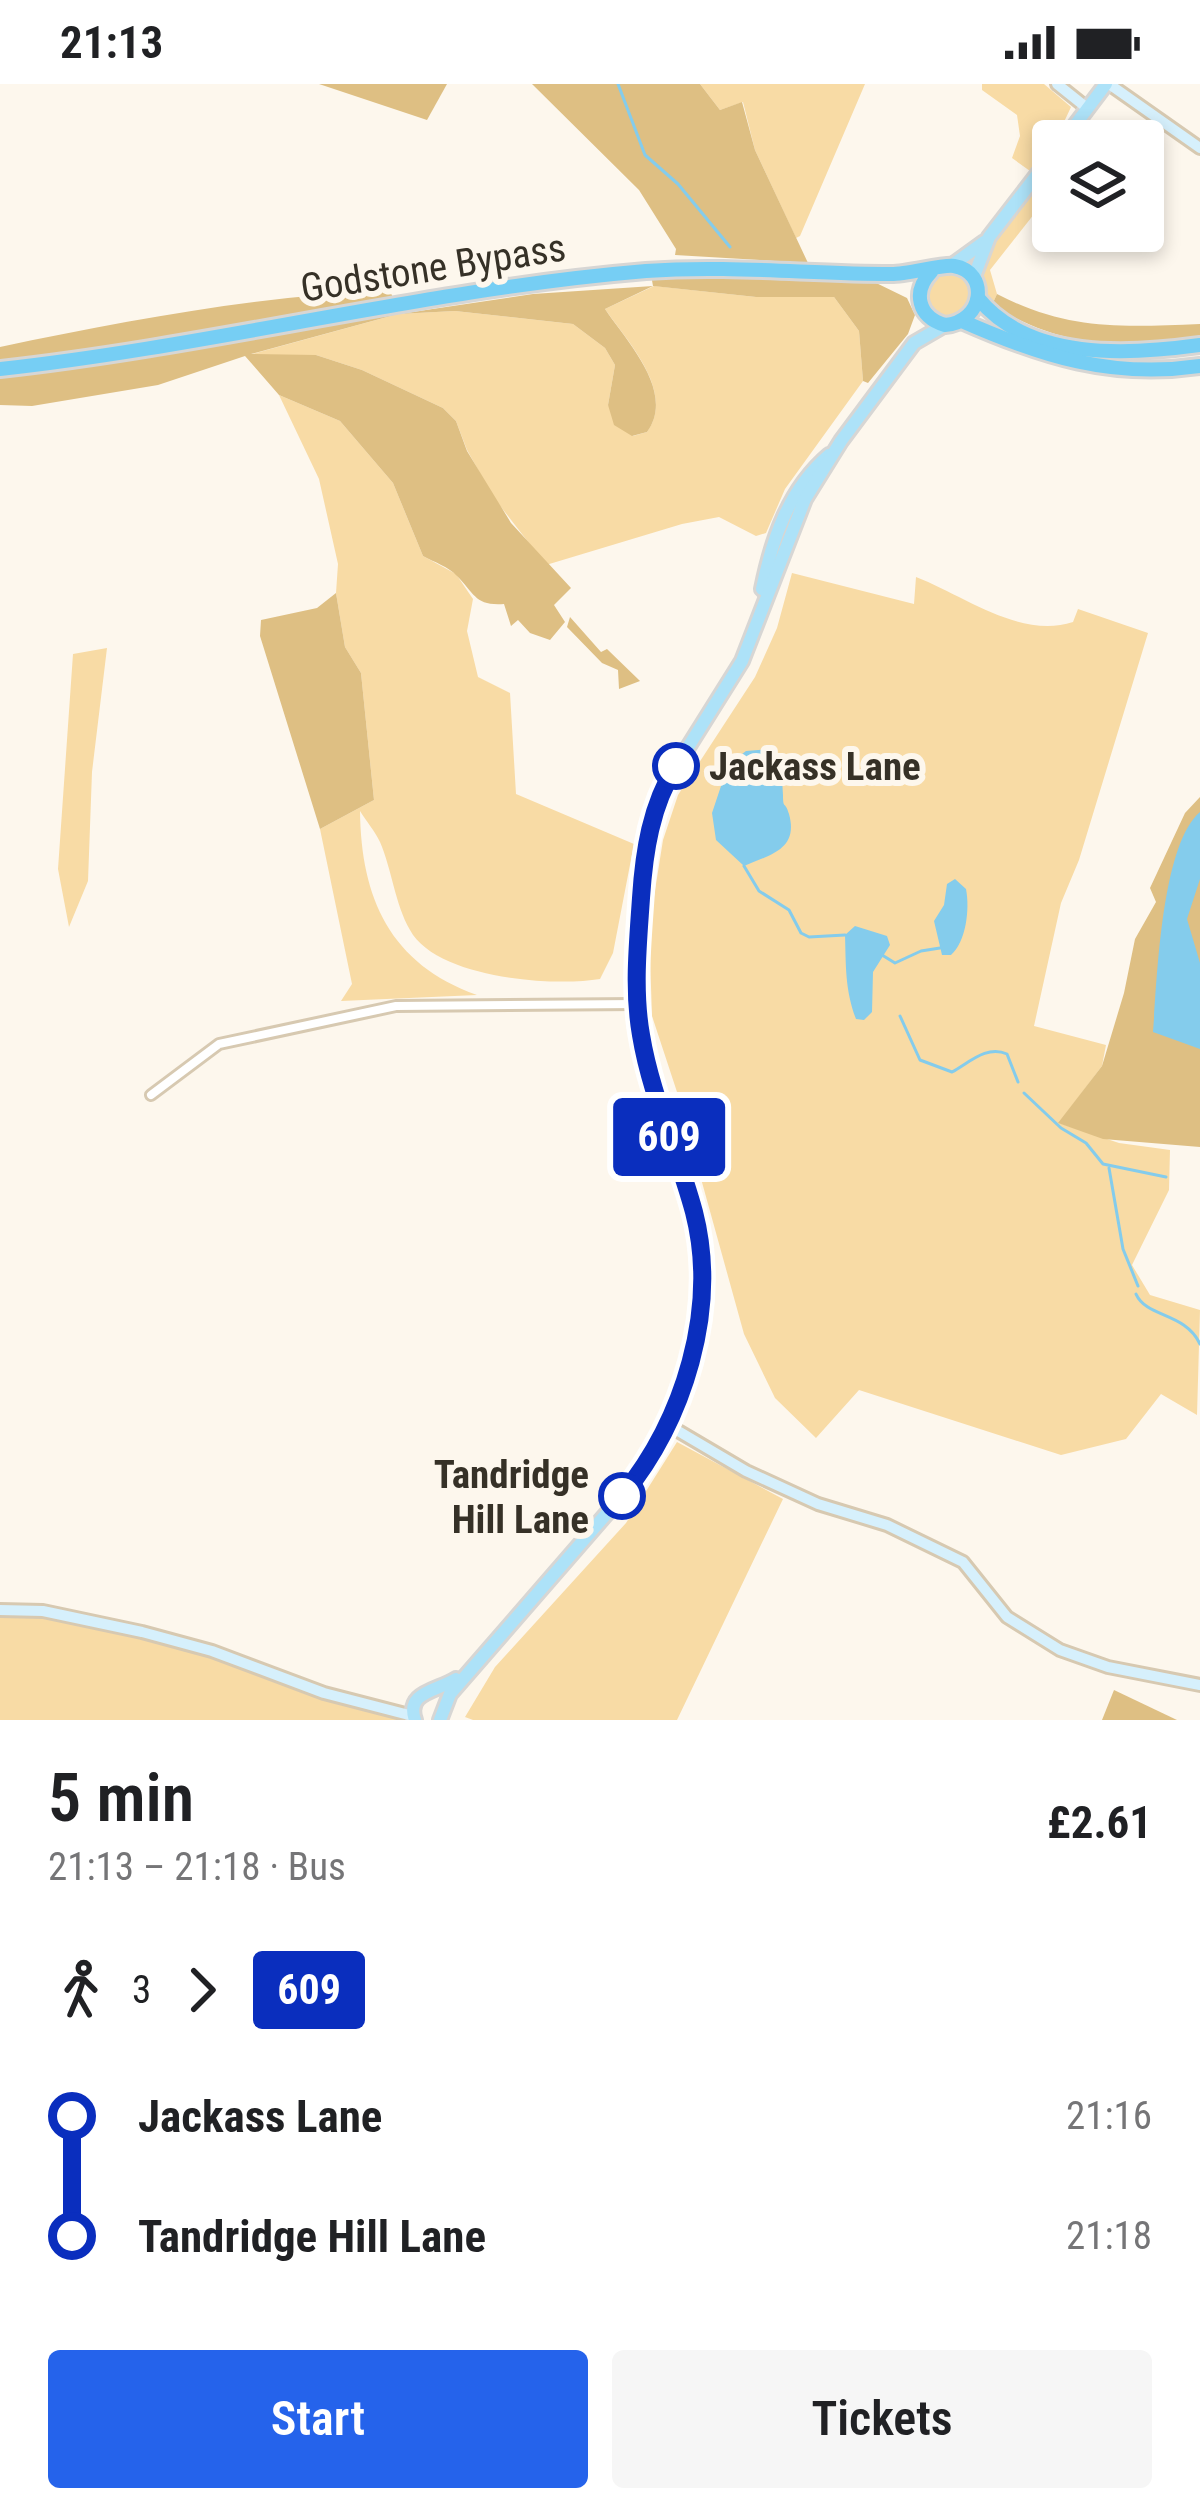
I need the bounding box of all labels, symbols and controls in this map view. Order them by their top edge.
text: 21:13 [60,16,163,69]
map controls [1032,120,1164,252]
button: layers [1032,120,1164,252]
street label: Godstone Bypass [297,224,569,312]
marker: Jackass Lane [654,744,698,788]
place label: Jackass Lane [709,744,921,790]
line badge: 609 [600,1098,738,1176]
text: 609 [637,1112,701,1161]
place label: Tandridge Hill Lane [434,1452,589,1543]
marker: Tandridge Hill Lane [600,1474,644,1518]
text: 5 min [48,1760,194,1837]
text: £2.61 [1047,1796,1152,1849]
text: 21:13 – 21:18 · Bus [48,1844,346,1890]
icon: walk [48,1957,114,2023]
icon: forward [169,1957,235,2023]
text: 609 [277,1965,341,2014]
text: 3 [132,1967,151,2013]
text: Jackass Lane [138,2090,382,2143]
text: 21:16 [1066,2093,1152,2139]
text: Tandridge Hill Lane [138,2210,486,2263]
text: 21:18 [1066,2213,1152,2259]
button: Start [48,2350,588,2488]
button: Tickets [612,2350,1152,2488]

